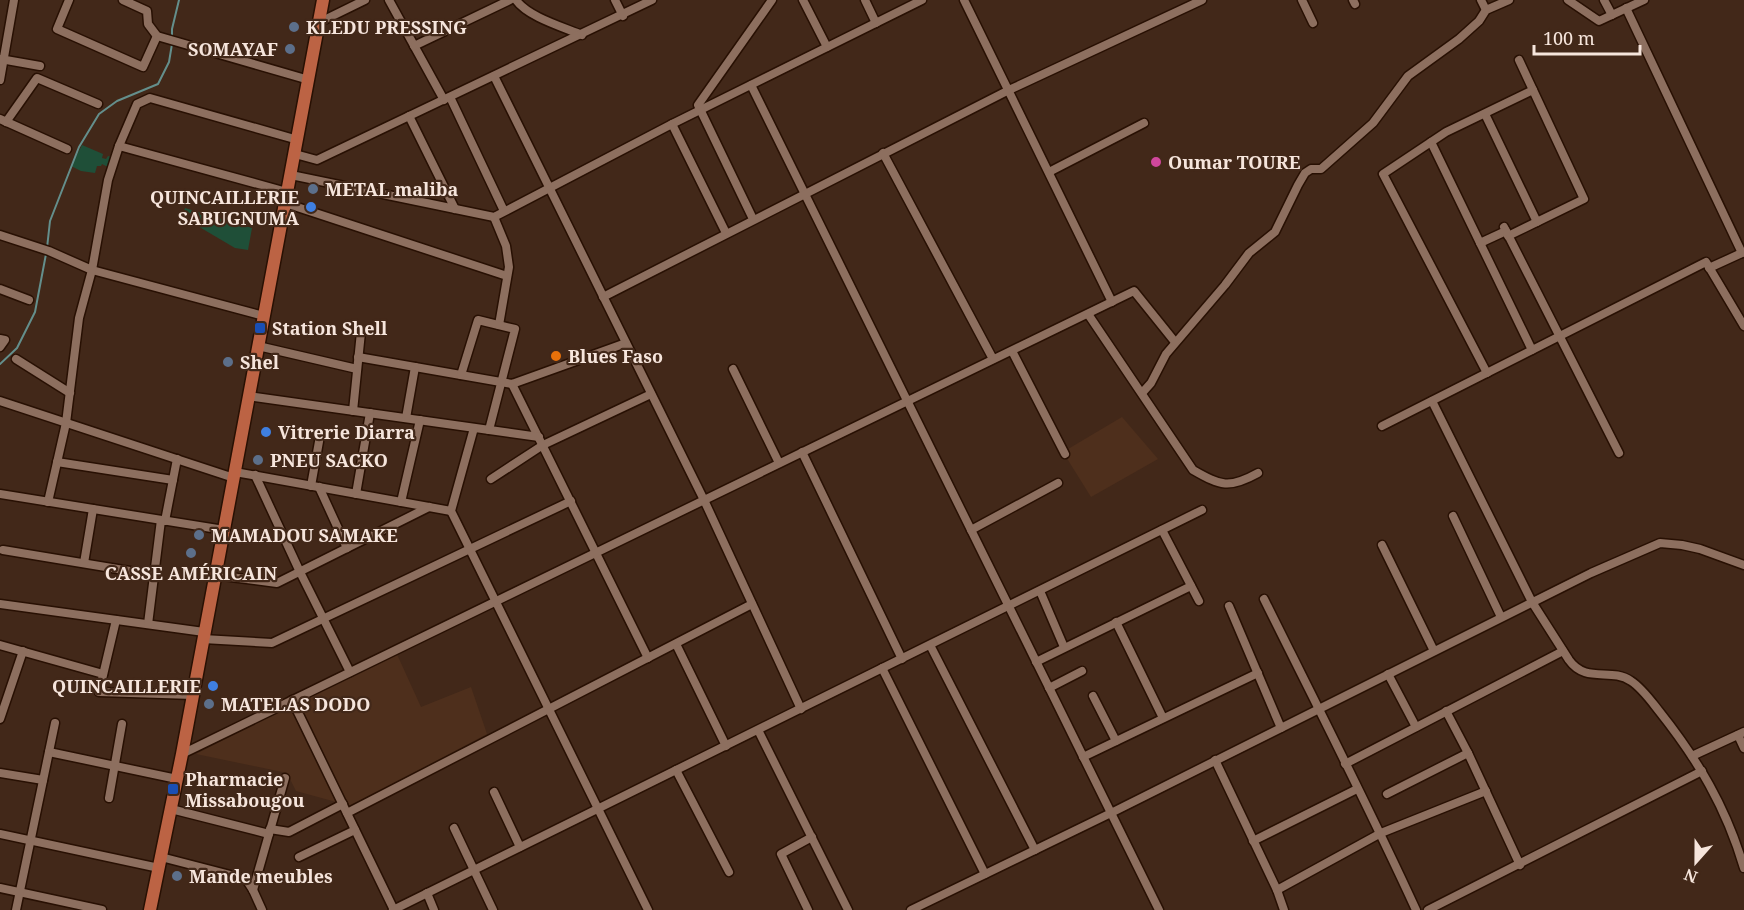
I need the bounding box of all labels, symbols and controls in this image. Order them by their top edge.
place label: KLEDU PRESSING [306,15,467,39]
scale bar [1534,18,1640,56]
marker: KLEDU PRESSING [287,20,301,34]
text: 100 m [1543,26,1595,50]
place label: SOMAYAF [188,37,278,61]
marker: SOMAYAF [283,42,297,56]
place label: Oumar TOURE [1168,150,1301,174]
marker: Oumar TOURE [1149,155,1163,169]
place label: METAL maliba [325,177,458,201]
marker: METAL maliba [306,182,320,196]
place label: QUINCAILLERIE SABUGNUMA [150,185,299,230]
marker: QUINCAILLERIE SABUGNUMA [304,200,318,214]
place label: Station Shell [272,316,388,340]
marker: Station Shell [253,321,267,335]
place label: Blues Faso [568,344,663,368]
marker: Blues Faso [549,349,563,363]
place label: Shel [240,350,280,374]
marker: Shel [221,355,235,369]
place label: Vitrerie Diarra [278,420,415,444]
marker: Vitrerie Diarra [259,425,273,439]
place label: PNEU SACKO [270,448,388,472]
marker: PNEU SACKO [251,453,265,467]
place label: MAMADOU SAMAKE [211,523,398,547]
marker: MAMADOU SAMAKE [192,528,206,542]
marker: CASSE AMÉRICAIN [184,546,198,560]
place label: CASSE AMÉRICAIN [105,561,277,585]
place label: QUINCAILLERIE [52,674,201,698]
marker: QUINCAILLERIE [206,679,220,693]
place label: MATELAS DODO [221,692,371,716]
marker: MATELAS DODO [202,697,216,711]
place label: Pharmacie Missabougou [185,767,304,812]
marker: Pharmacie Missabougou [166,782,180,796]
north arrow [1666,832,1726,892]
text: N [1680,863,1700,889]
place label: Mande meubles [189,864,333,888]
marker: Mande meubles [170,869,184,883]

